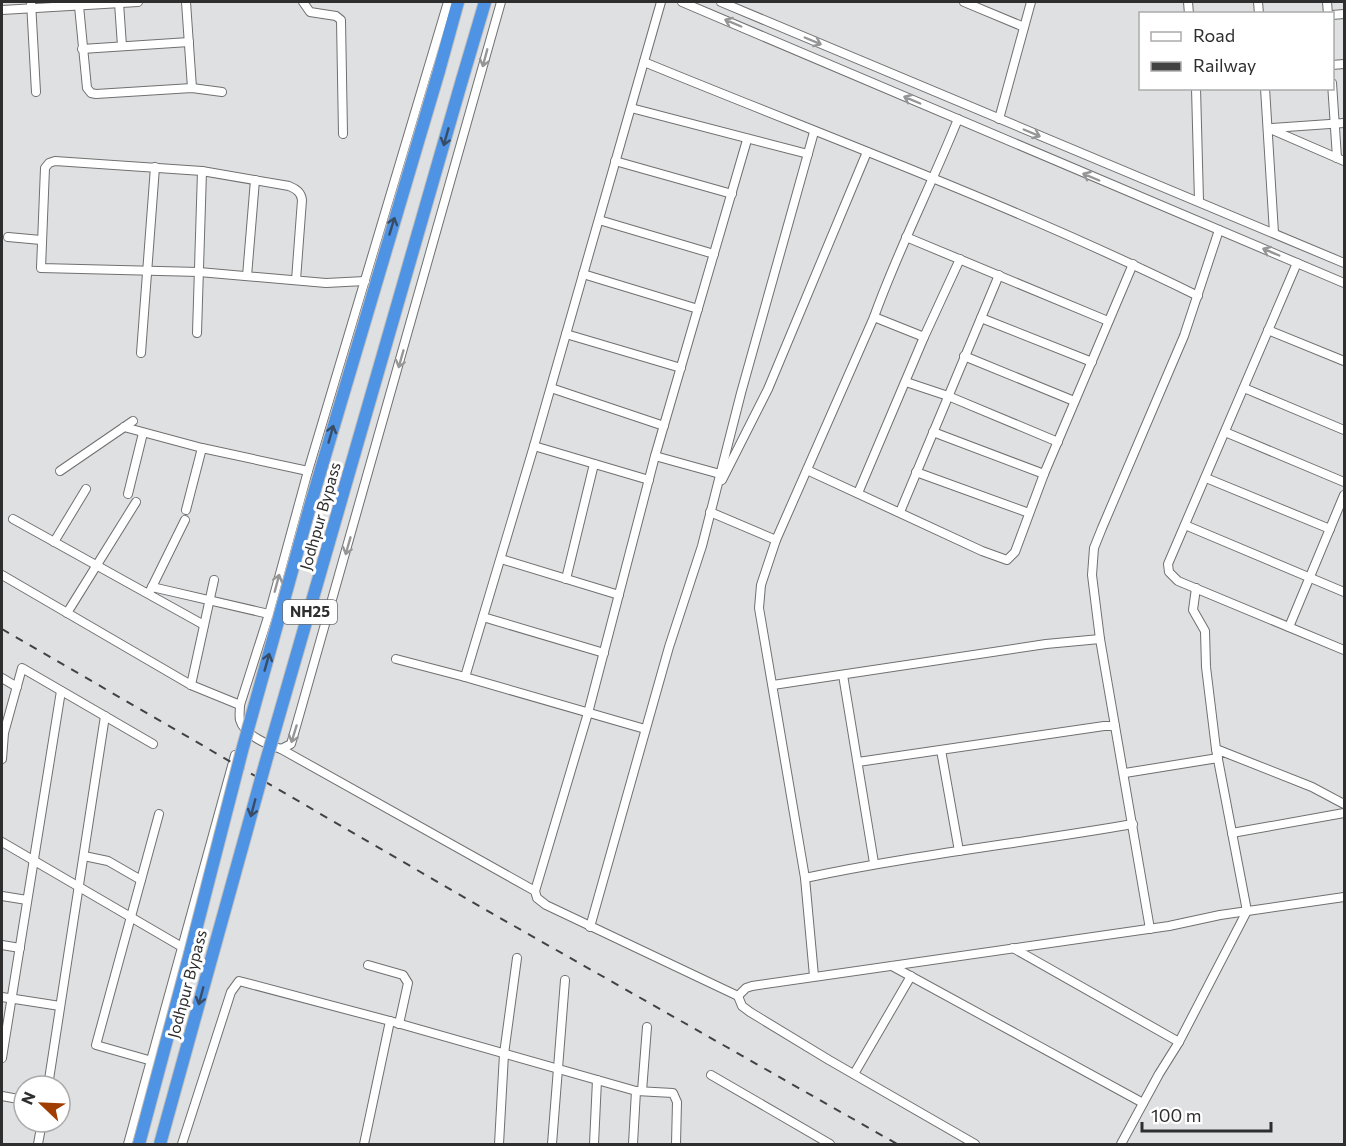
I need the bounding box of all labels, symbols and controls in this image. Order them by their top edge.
legend [1139,12,1334,90]
one-way arrow [724,17,743,28]
text: Road [1193,24,1235,46]
one-way arrow [803,36,822,47]
one-way arrow [479,48,490,67]
text: Railway [1193,54,1256,76]
one-way arrow [904,94,922,105]
one-way arrow [440,127,451,146]
one-way arrow [1022,128,1040,139]
one-way arrow [1083,171,1101,182]
one-way arrow [387,217,398,236]
one-way arrow [1263,246,1281,257]
one-way arrow [395,349,406,368]
one-way arrow [326,425,337,444]
street label: Jodhpur Bypass [295,460,344,572]
one-way arrow [342,536,353,555]
one-way arrow [272,574,284,593]
road number: NH25 [283,600,337,624]
one-way arrow [261,653,273,672]
one-way arrow [288,724,299,743]
one-way arrow [247,798,258,817]
street label: Jodhpur Bypass [163,928,210,1040]
one-way arrow [195,986,206,1005]
north arrow [12,1074,72,1134]
text: N [17,1089,39,1107]
scale bar [1142,1095,1271,1133]
text: 100 m [1151,1104,1201,1126]

